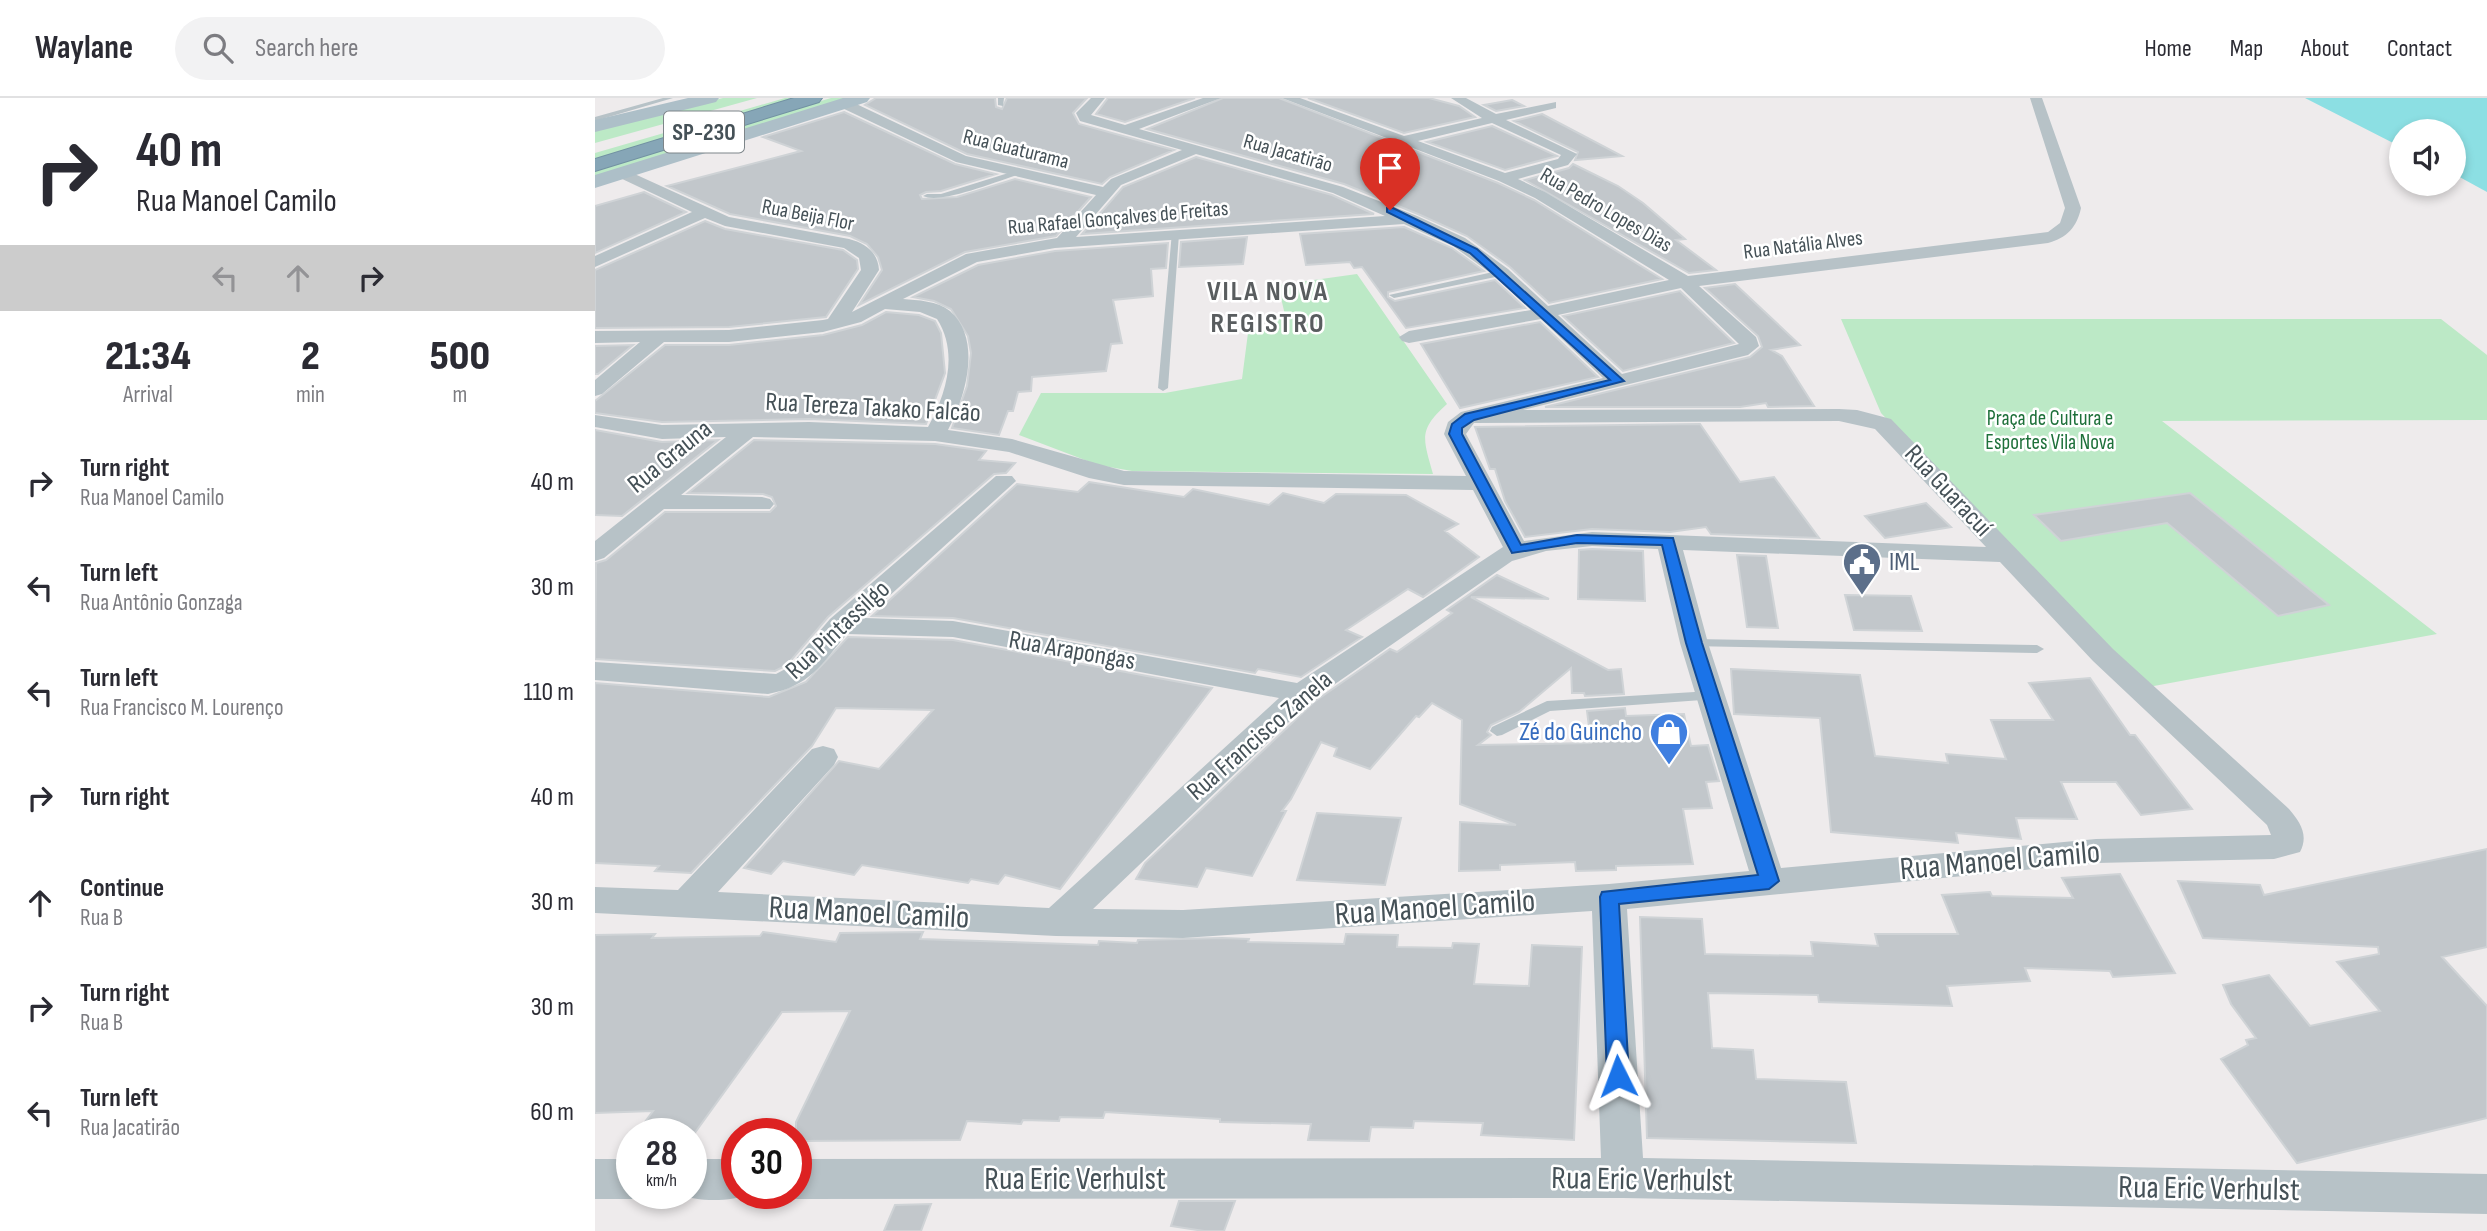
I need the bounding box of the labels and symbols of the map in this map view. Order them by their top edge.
road number: SP-230 [664,111,744,152]
street label: Rua Guaturama [961,124,1071,174]
street label: Rua Jacatirão [1241,128,1335,178]
pin [1360,138,1420,210]
street label: Rua Pedro Lopes Dias [1536,162,1676,258]
street label: Rua Beija Flor [760,194,856,236]
street label: Rua Rafael Gonçalves de Freitas [1007,196,1229,240]
street label: Rua Natália Alves [1742,225,1864,265]
district label: VILA NOVA REGISTRO [1207,275,1329,340]
street label: Rua Tereza Takako Falcão [765,387,981,429]
park label: Praça de Cultura e Esportes Vila Nova [1985,406,2115,455]
street label: Rua Grauna [622,414,718,500]
street label: Rua Guaracuí [1898,439,1998,543]
public building icon: IML [1841,541,1883,596]
place label: IML [1889,547,1920,578]
street label: Rua Pintassilgo [779,574,897,686]
street label: Rua Arapongas [1006,625,1138,677]
street label: Rua Francisco Zanela [1181,665,1339,807]
shop icon: Zé do Guincho [1648,711,1690,766]
place label: Zé do Guincho [1519,717,1642,748]
street label: Rua Manoel Camilo [1898,833,2102,889]
street label: Rua Manoel Camilo [1333,882,1537,934]
street label: Rua Manoel Camilo [768,888,970,938]
position arrow [1581,1039,1655,1113]
speed limit sign: 30 [721,1118,812,1209]
street label: Rua Eric Verhulst [1551,1159,1733,1201]
street label: Rua Eric Verhulst [984,1160,1166,1199]
street label: Rua Eric Verhulst [2118,1168,2300,1210]

